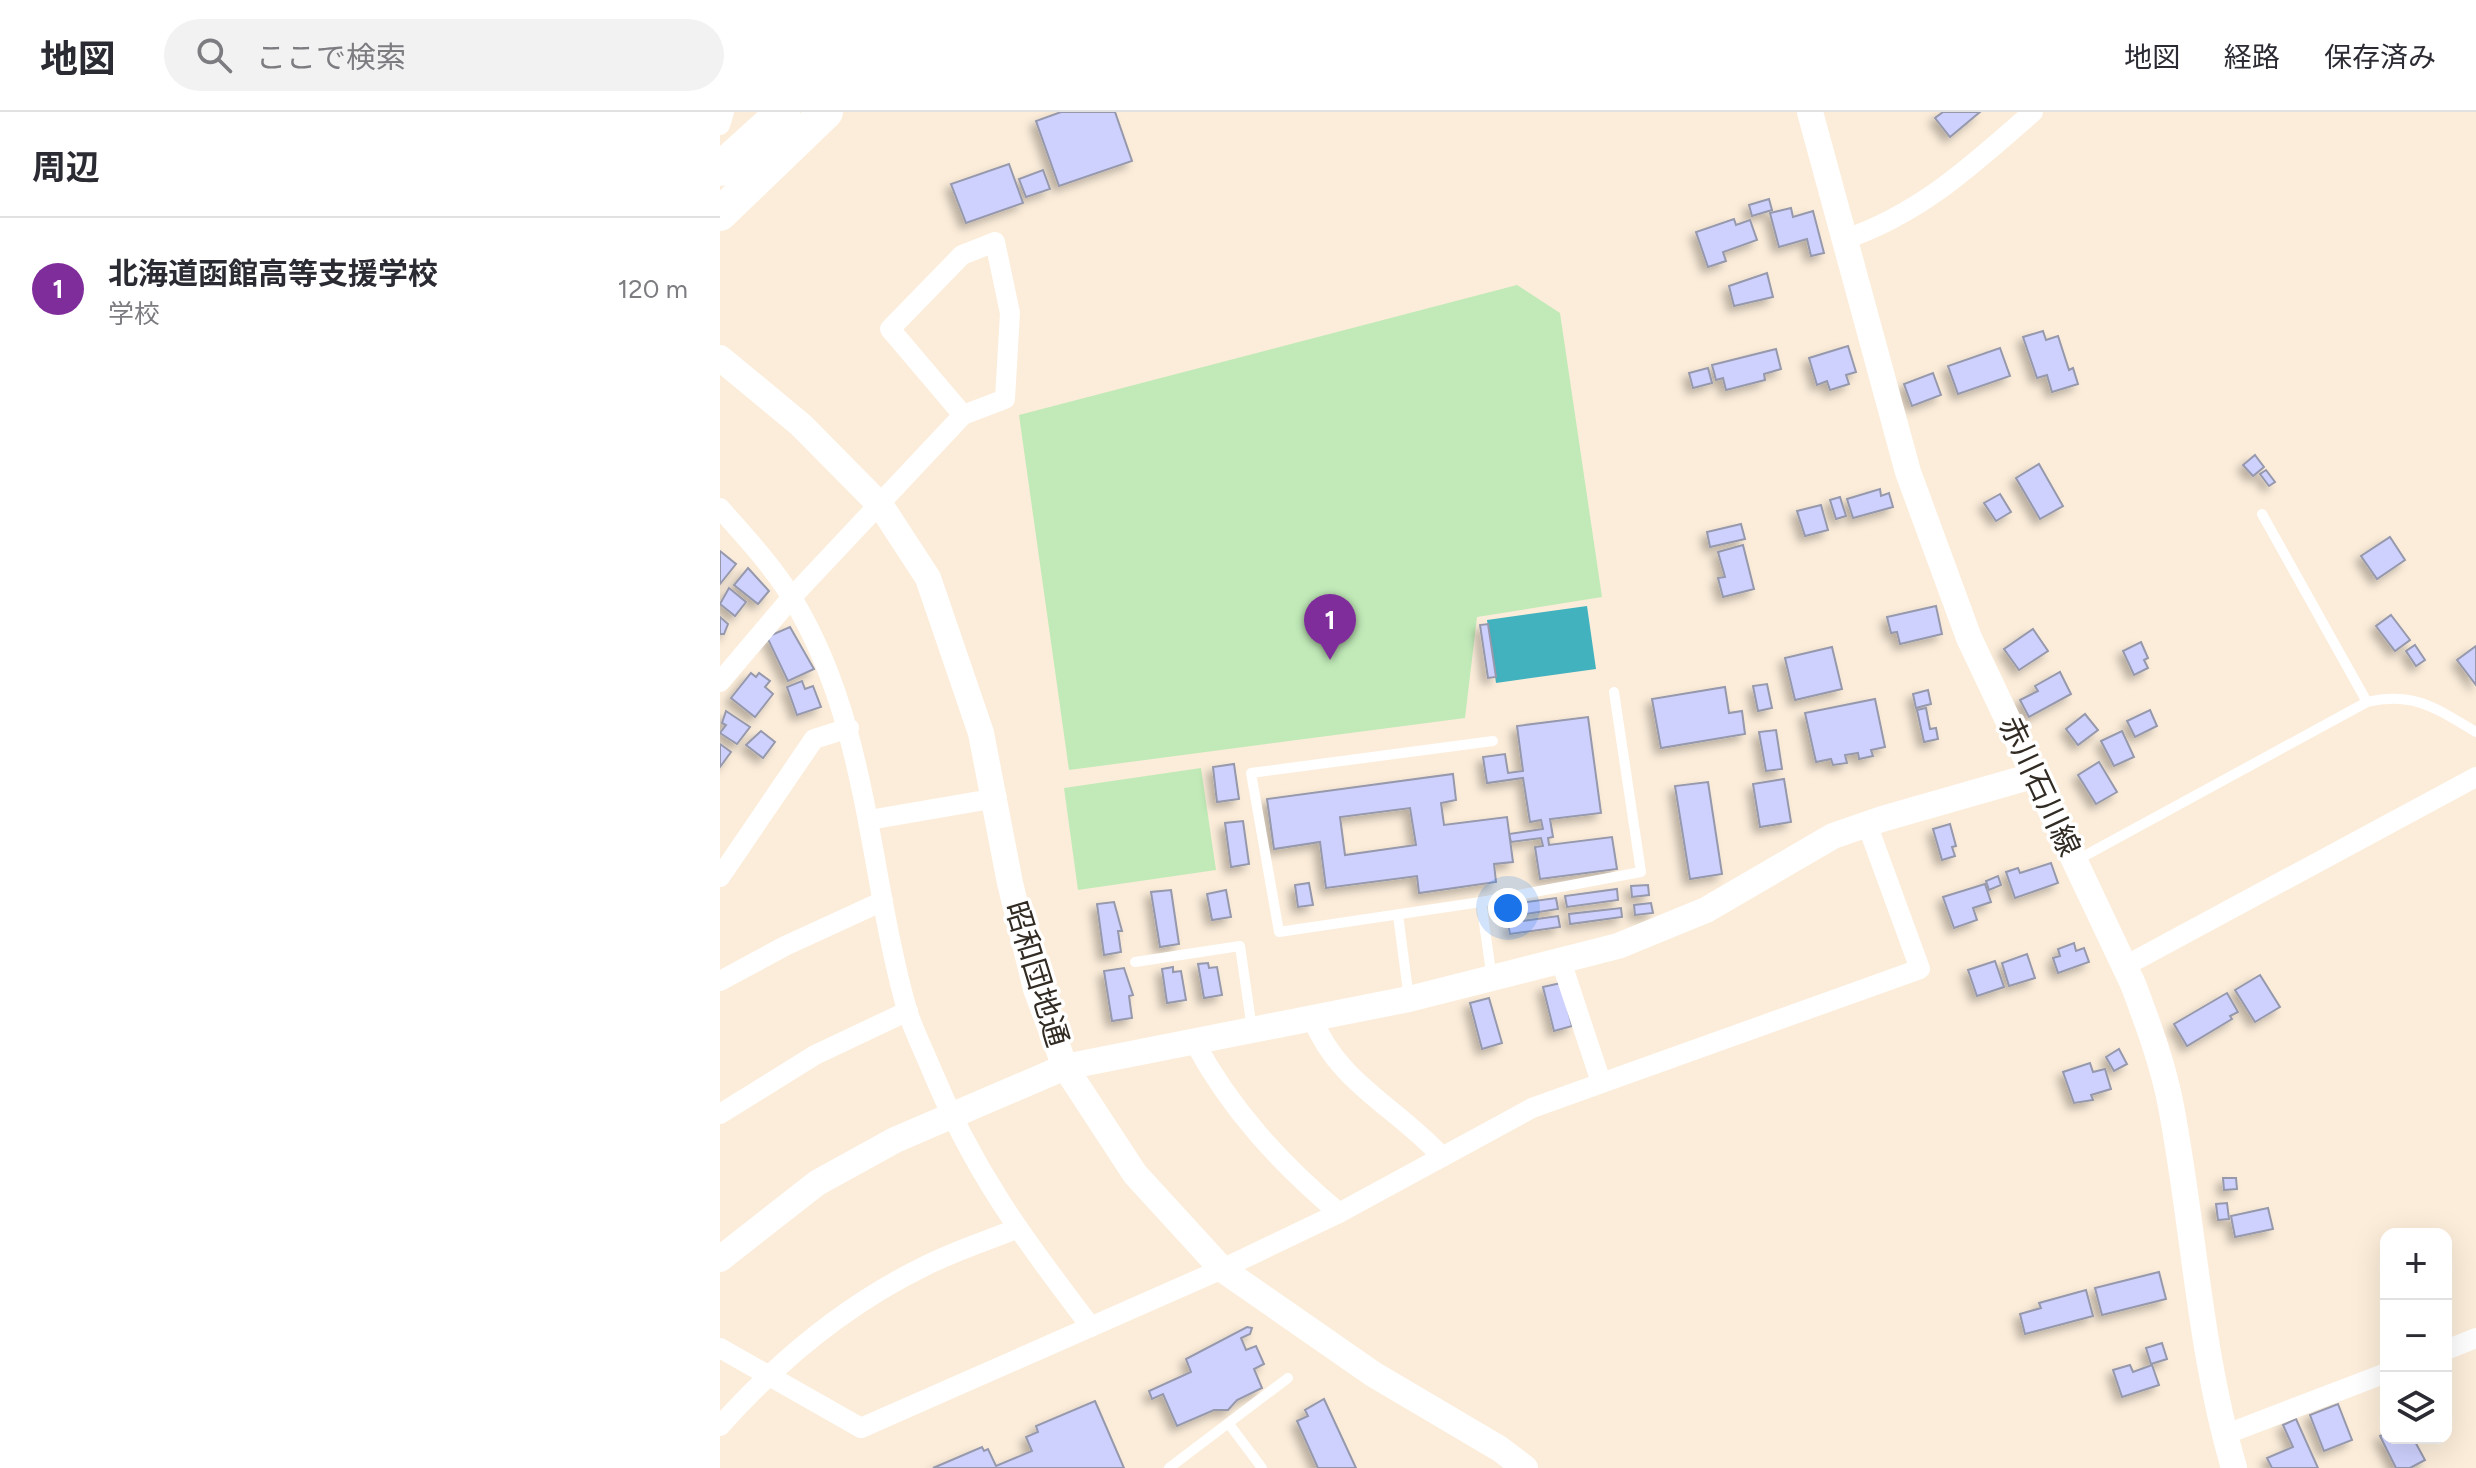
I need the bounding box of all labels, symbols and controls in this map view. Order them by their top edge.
search box [164,19,724,91]
icon: search [192,33,236,77]
text: 地図 [40,36,116,82]
text: ここで検索 [256,39,406,76]
text: 地図 [2124,40,2180,74]
text: 経路 [2224,40,2280,74]
text: 保存済み [2324,40,2436,74]
text: 周辺 [32,147,100,188]
text: 北海道函館高等支援学校 [108,255,438,292]
text: 1 [53,273,63,305]
text: 120 m [618,273,688,305]
text: 学校 [108,298,160,330]
pin: 1 [1304,594,1356,660]
street label: 赤川石川線 [1992,710,2088,862]
your location [1488,888,1528,928]
street label: 昭和団地通 [997,897,1077,1051]
map controls [2380,1228,2452,1444]
button: + [2380,1228,2452,1300]
button: − [2380,1300,2452,1372]
button: layers [2380,1372,2452,1444]

